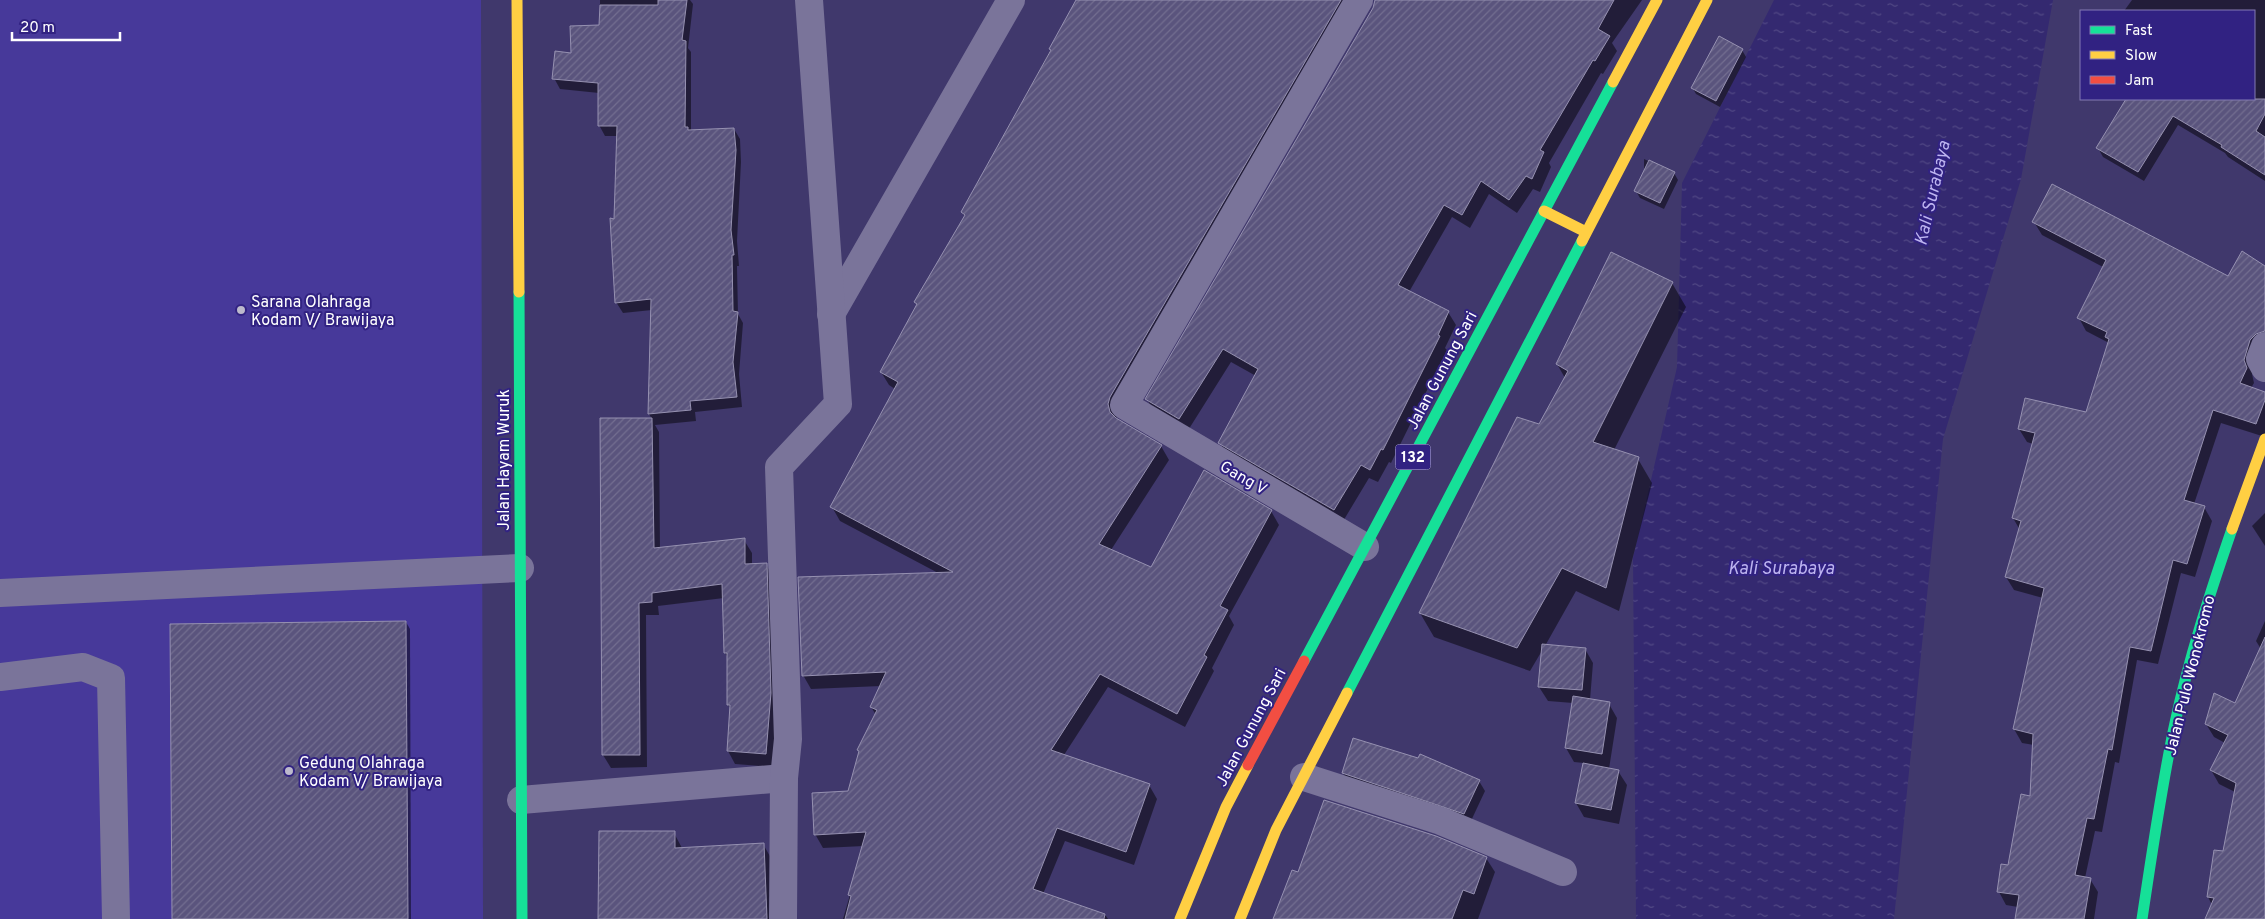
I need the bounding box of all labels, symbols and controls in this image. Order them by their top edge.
scale bar [12,10,120,42]
legend [2080,10,2255,100]
text: 20 m [20,19,55,38]
text: Fast [2125,22,2153,41]
text: Slow [2125,47,2157,66]
text: Jam [2125,72,2154,91]
water label: Kali Surabaya [1910,138,1957,248]
place label: Sarana Olahraga Kodam V/ Brawijaya [251,293,394,331]
marker: Sarana Olahraga Kodam V/ Brawijaya [235,304,247,316]
street label: Jalan Gunung Sari [1403,308,1482,434]
street label: Jalan Hayam Wuruk [495,389,515,531]
road number: 132 [1396,444,1430,470]
street label: Gang V [1216,457,1270,500]
water label: Kali Surabaya [1728,558,1835,581]
street label: Jalan Pulo Wonokromo [2161,593,2221,758]
street label: Jalan Gunung Sari [1212,665,1291,791]
place label: Gedung Olahraga Kodam V/ Brawijaya [299,754,442,792]
marker: Gedung Olahraga Kodam V/ Brawijaya [283,765,295,777]

